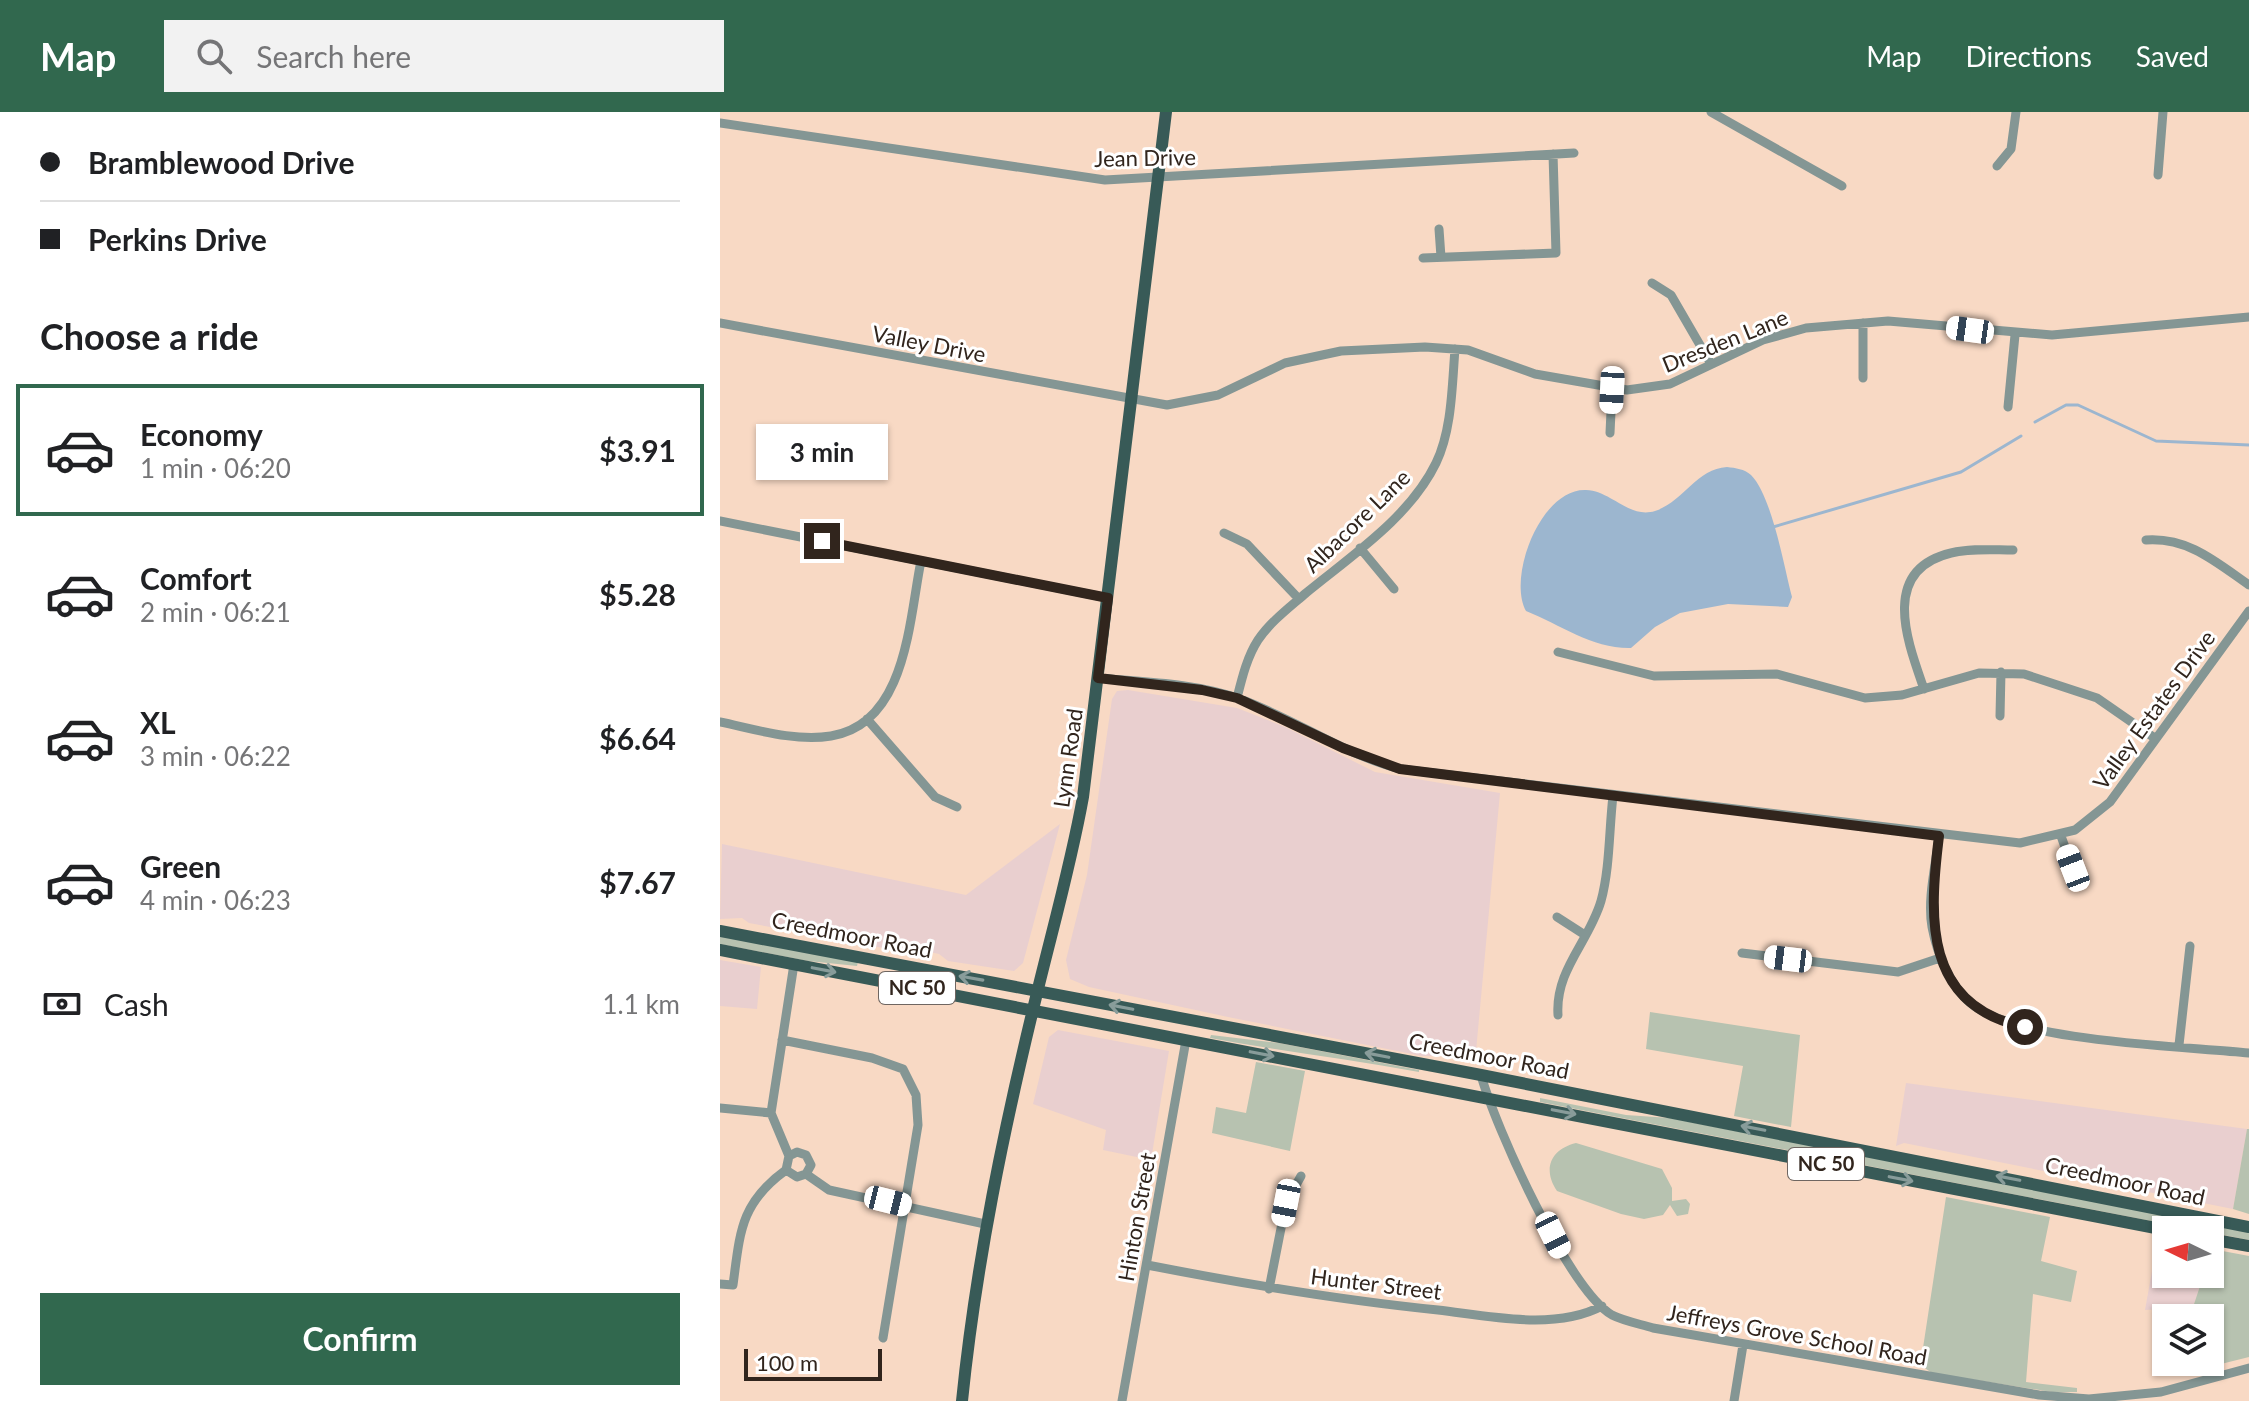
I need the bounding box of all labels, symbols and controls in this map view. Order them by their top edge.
search box [164,20,724,92]
text: Map [40,33,116,79]
icon: search [192,34,236,78]
text: Search here [256,38,411,74]
text: Map [1866,39,1921,73]
text: Directions [1965,39,2092,73]
text: Saved [2136,39,2209,73]
street label: Jean Drive [1094,143,1196,172]
text: Bramblewood Drive [88,144,354,180]
text: Perkins Drive [88,221,267,257]
street label: Dresden Lane [1658,303,1792,378]
text: Choose a ride [40,314,259,358]
car [1945,315,1995,345]
street label: Valley Drive [870,319,988,368]
car [1599,365,1625,415]
icon: car [44,414,116,486]
text: Economy [140,416,263,452]
callout: 3 min [756,425,888,481]
text: $3.91 [599,432,676,468]
text: 3 min [790,436,854,468]
text: 1 min · 06:20 [140,452,291,484]
street label: Albacore Lane [1298,463,1415,578]
route end [804,523,840,559]
icon: car [44,558,116,630]
text: Comfort [140,560,252,596]
text: $5.28 [599,576,676,612]
text: 2 min · 06:21 [140,596,291,628]
street label: Valley Estates Drive [2087,625,2220,795]
icon: car [44,702,116,774]
text: XL [140,704,176,740]
street label: Lynn Road [1047,707,1088,809]
text: $6.64 [599,720,676,756]
text: 3 min · 06:22 [140,740,291,772]
car [2053,841,2093,895]
icon: car [44,846,116,918]
text: Green [140,848,221,884]
text: $7.67 [599,864,676,900]
text: 4 min · 06:23 [140,884,291,916]
street label: Creedmoor Road [770,906,935,963]
car [1763,944,1813,974]
one-way arrow [811,963,836,978]
one-way arrow [958,969,984,984]
road number: NC 50 [879,972,955,1004]
icon: cash [40,982,84,1026]
text: Cash [104,986,169,1022]
text: 1.1 km [602,988,680,1020]
one-way arrow [1109,999,1135,1014]
route start [2007,1009,2043,1045]
street label: Creedmoor Road [1407,1027,1572,1084]
one-way arrow [1365,1047,1390,1062]
one-way arrow [1249,1048,1275,1063]
one-way arrow [1550,1106,1576,1121]
one-way arrow [1740,1120,1766,1135]
road number: NC 50 [1788,1148,1864,1180]
street label: Hinton Street [1112,1150,1161,1283]
street label: Creedmoor Road [2043,1150,2208,1211]
one-way arrow [1996,1169,2021,1184]
one-way arrow [1888,1172,1913,1187]
car [1270,1177,1302,1229]
car [862,1184,914,1218]
car [1532,1208,1574,1262]
north arrow [2152,1216,2224,1288]
map controls [2152,1216,2224,1376]
street label: Hunter Street [1309,1262,1443,1305]
button: Confirm [40,1293,680,1385]
street label: Jeffreys Grove School Road [1665,1298,1929,1371]
button: layers [2152,1304,2224,1376]
scale bar [744,1345,882,1381]
text: 100 m [756,1349,818,1376]

